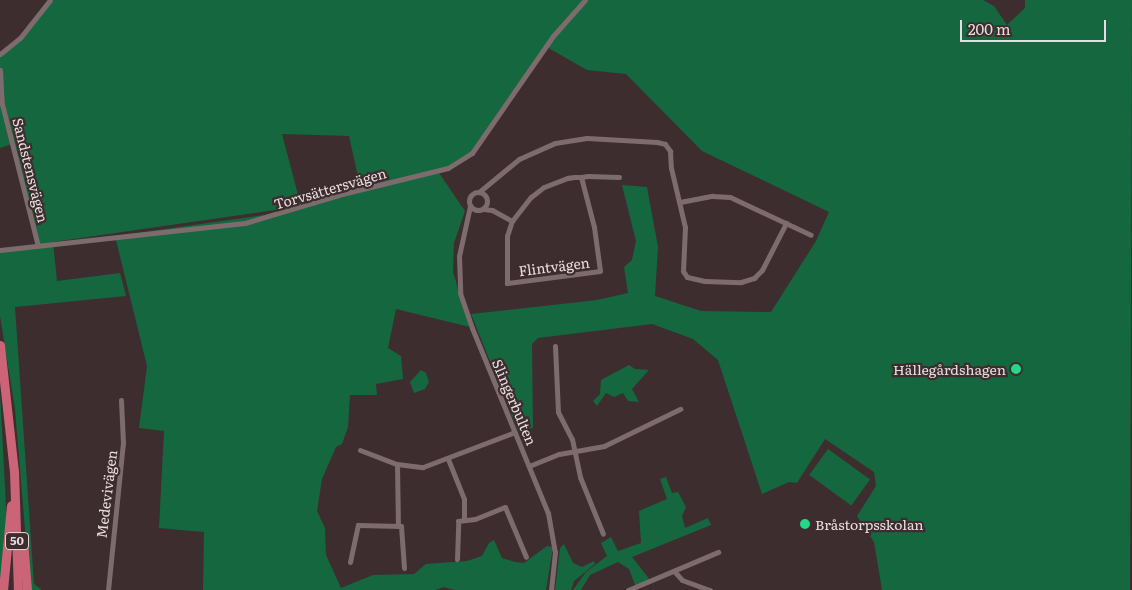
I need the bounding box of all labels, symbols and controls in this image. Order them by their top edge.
scale bar [962,10,1108,42]
text: 200 m [968,17,1011,40]
street label: Sandstensvägen [10,116,52,224]
street label: Torvsättersvägen [272,164,388,212]
street label: Flintvägen [517,253,591,279]
street label: Slingerbulten [489,356,541,448]
place label: Hällegårdshagen [893,361,1006,377]
marker: Hällegårdshagen [1010,363,1022,375]
street label: Medevivägen [92,449,120,539]
place label: Bråstorpsskolan [815,516,924,532]
marker: Bråstorpsskolan [799,518,811,530]
road number: 50 [4,532,30,550]

